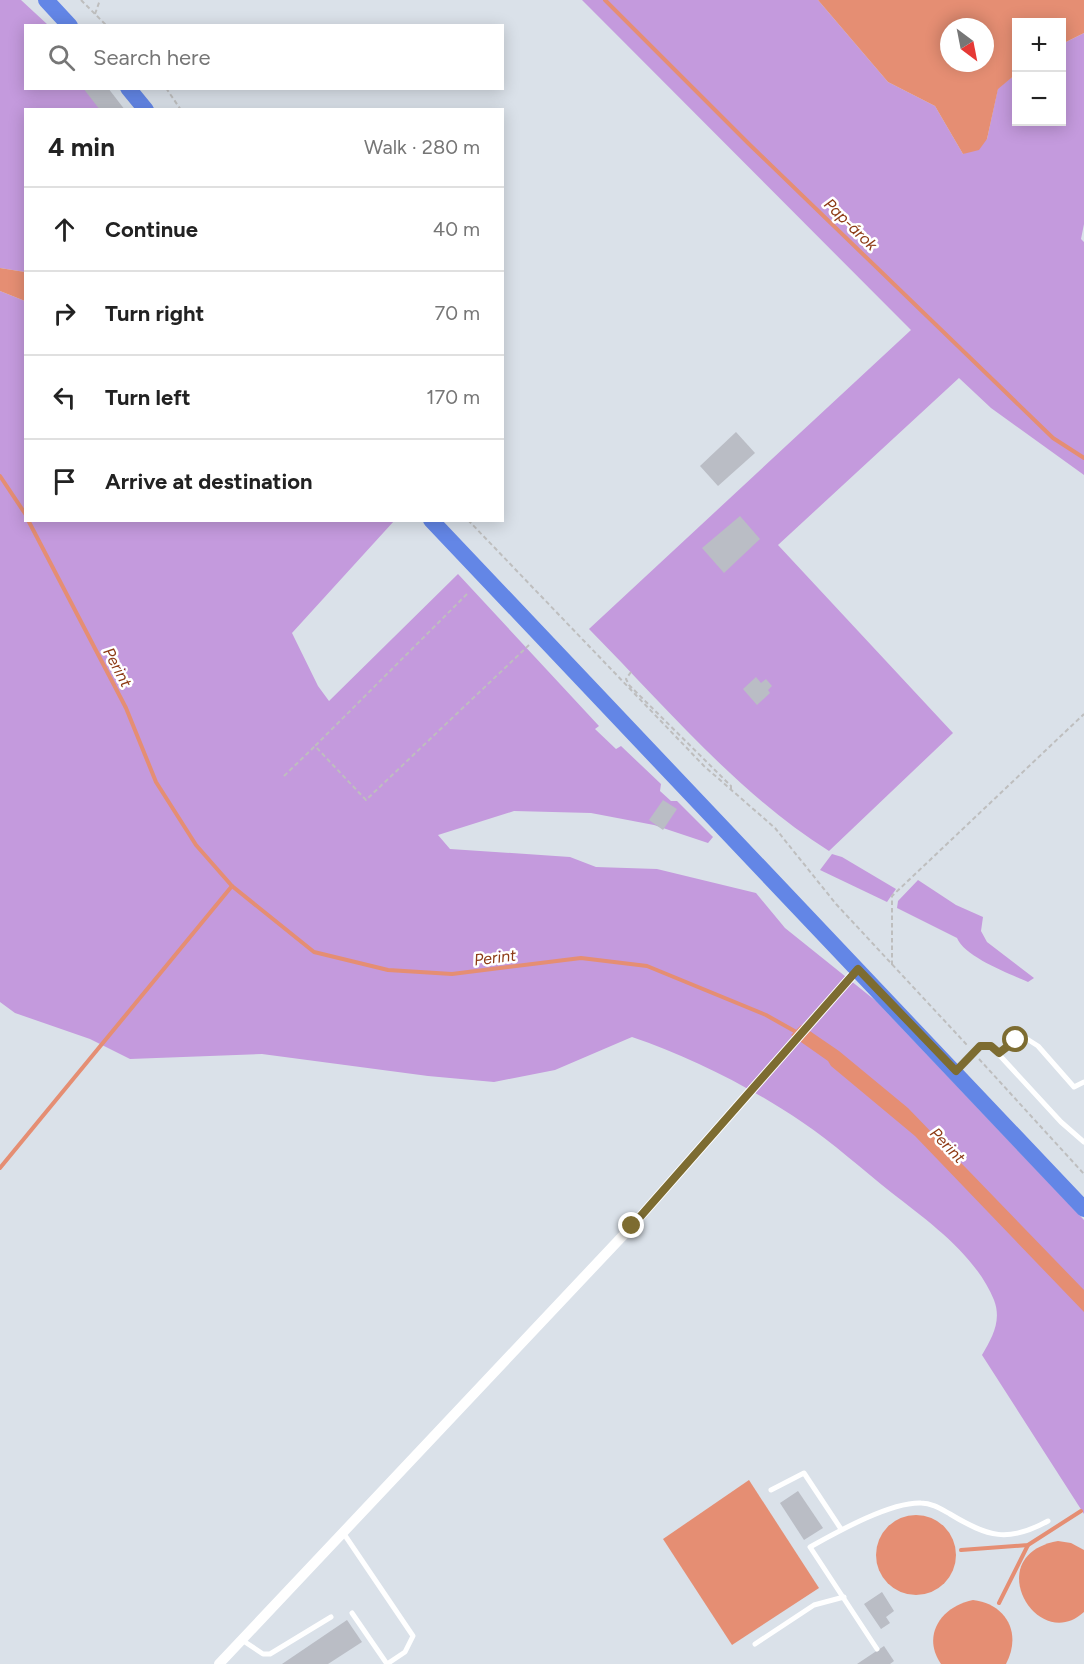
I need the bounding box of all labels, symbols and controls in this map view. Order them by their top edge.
north arrow [940,18,994,72]
map controls [1012,18,1066,126]
button: + [1012,18,1066,72]
search box [24,24,504,90]
icon: search [45,41,78,74]
text: Search here [93,44,211,71]
button: − [1012,72,1066,126]
text: 4 min [48,131,115,163]
text: Walk · 280 m [364,135,480,159]
water label: Pap-árok [820,194,882,255]
icon: ahead [48,213,81,246]
text: Continue [105,216,198,243]
text: 40 m [433,217,480,241]
icon: right [48,297,81,330]
text: Turn right [105,300,204,327]
text: 70 m [434,301,480,325]
icon: left [48,381,81,414]
text: Turn left [105,384,191,411]
text: 170 m [426,385,480,409]
icon: arrive [48,465,81,498]
text: Arrive at destination [105,468,313,495]
water label: Perint [99,644,136,691]
water label: Perint [473,945,518,969]
route start [1002,1026,1028,1052]
water label: Perint [926,1124,970,1168]
route end [618,1212,644,1238]

